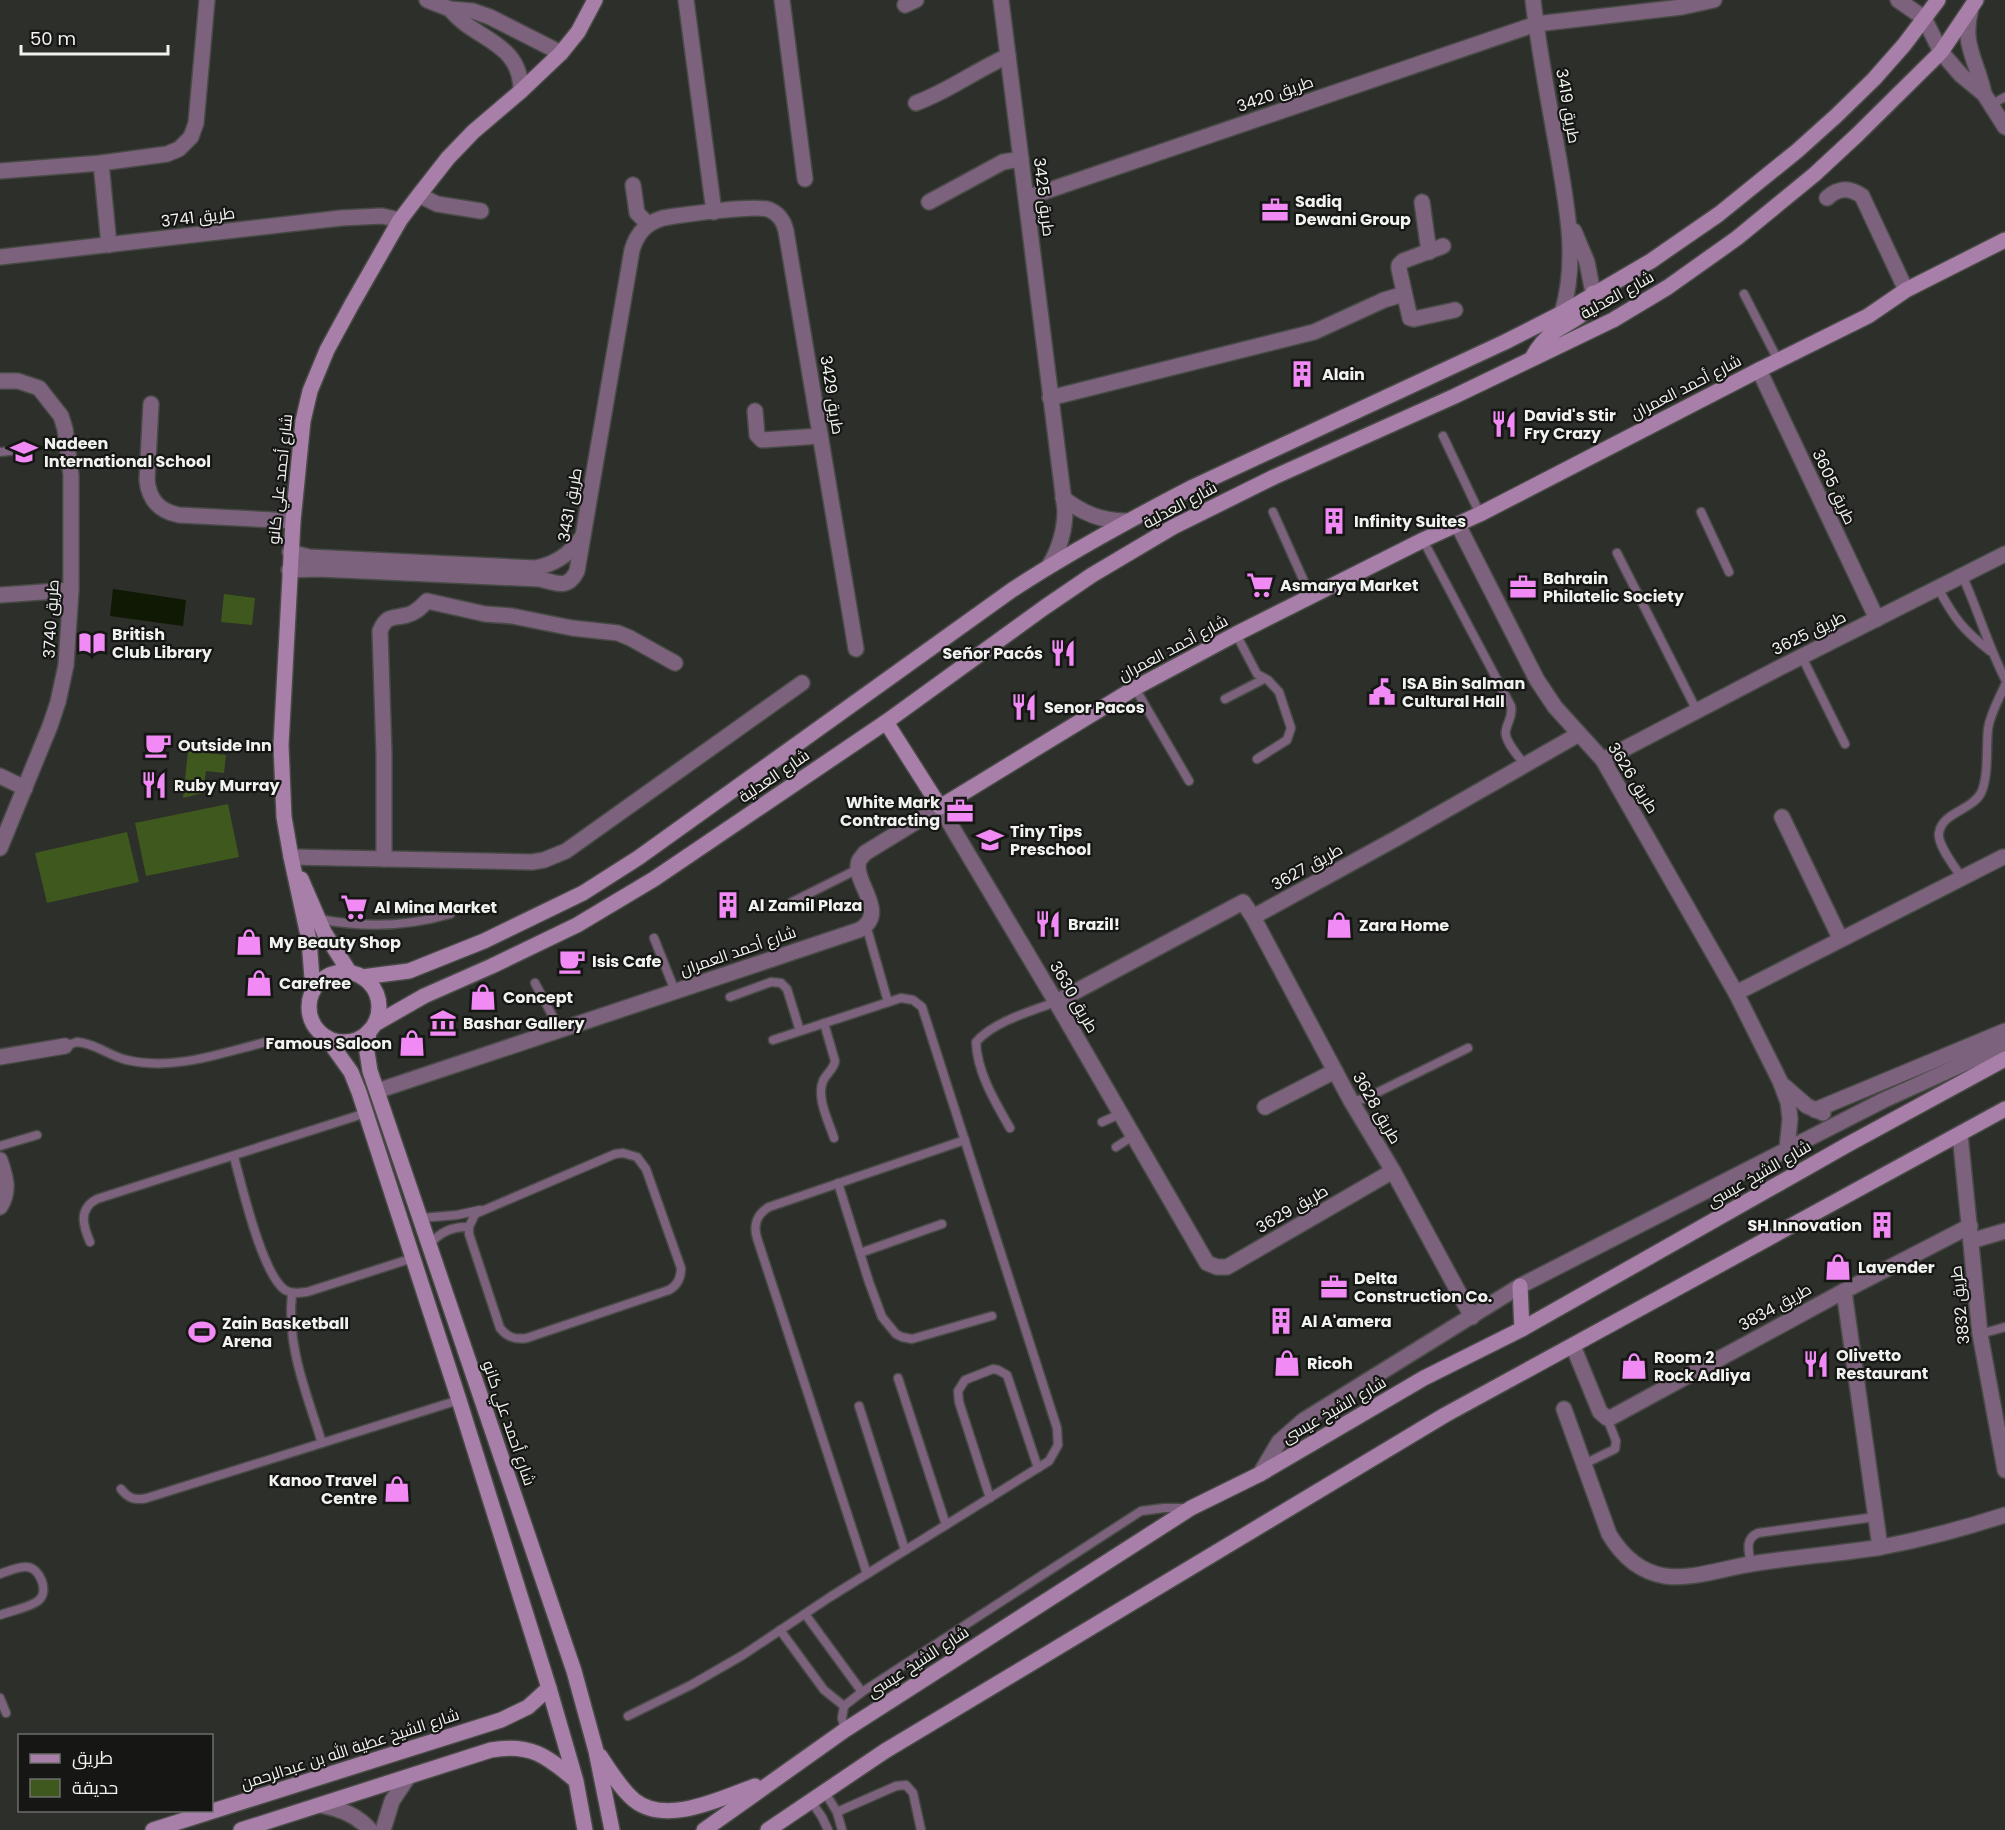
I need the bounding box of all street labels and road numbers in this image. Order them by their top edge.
street label: طريق 3419 [1550,67,1586,145]
street label: طريق 3420 [1234,70,1316,118]
street label: طريق 3425 [1028,156,1060,238]
street label: طريق 3741 [160,201,236,233]
street label: شارع العدلية [1576,265,1658,325]
street label: شارع أحمد العمران [1627,349,1745,425]
street label: طريق 3429 [814,354,850,436]
street label: شارع أحمد علي كانو [262,413,300,546]
street label: طريق 3605 [1807,446,1861,528]
street label: طريق 3431 [552,466,588,544]
street label: شارع العدلية [1139,476,1221,534]
street label: طريق 3740 [37,579,65,659]
street label: طريق 3625 [1768,605,1850,661]
street label: شارع أحمد العمران [1114,609,1232,687]
street label: طريق 3626 [1602,738,1664,818]
street label: شارع العدلية [734,744,814,808]
street label: طريق 3627 [1267,838,1347,896]
street label: شارع أحمد العمران [677,920,799,982]
street label: طريق 3630 [1044,957,1104,1037]
street label: طريق 3628 [1347,1068,1407,1148]
street label: شارع الشيخ عيسى [1702,1135,1816,1213]
street label: طريق 3629 [1252,1179,1332,1239]
street label: طريق 3832 [1944,1265,1976,1345]
street label: طريق 3834 [1735,1278,1815,1336]
street label: شارع أحمد علي كانو [475,1357,541,1489]
street label: شارع الشيخ عيسى [1277,1371,1391,1449]
street label: شارع الشيخ عيسى [863,1620,973,1704]
street label: شارع الشيخ عطية الله بن عبدالرحمن [238,1703,462,1795]

